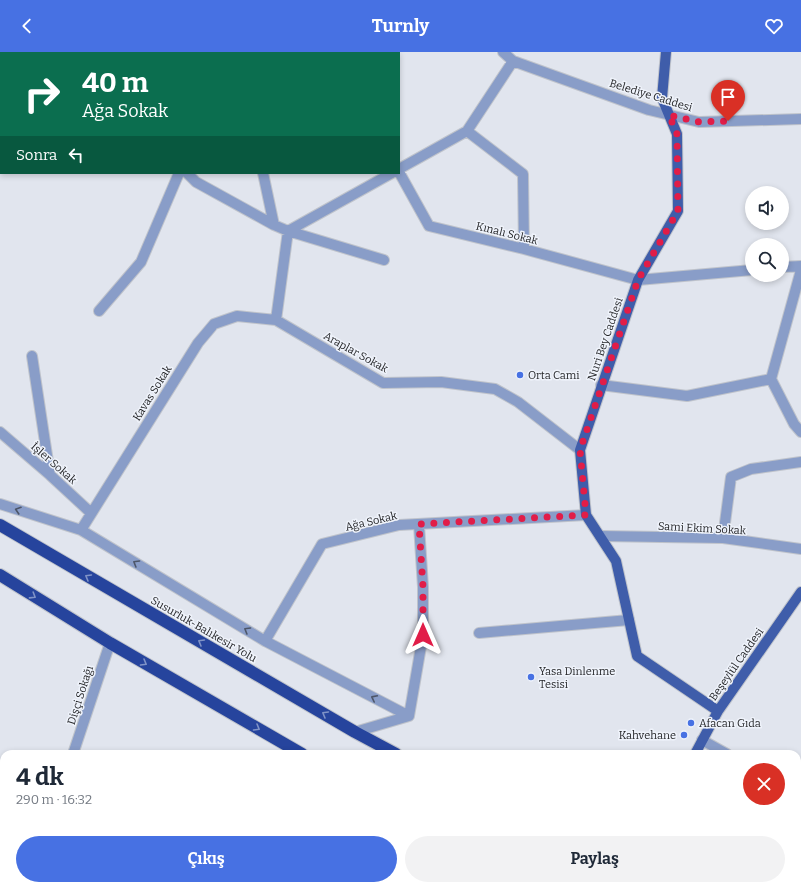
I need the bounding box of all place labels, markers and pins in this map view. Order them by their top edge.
pin [711,80,745,121]
place label: Orta Cami [528,369,580,382]
marker: Orta Cami [515,370,525,380]
place label: Yasa Dinlenme Tesisi [539,665,615,691]
marker: Yasa Dinlenme Tesisi [526,672,536,682]
place label: Afacan Gıda [699,717,761,730]
marker: Afacan Gıda [686,718,696,728]
place label: Kahvehane [619,729,676,742]
marker: Kahvehane [679,730,689,740]

